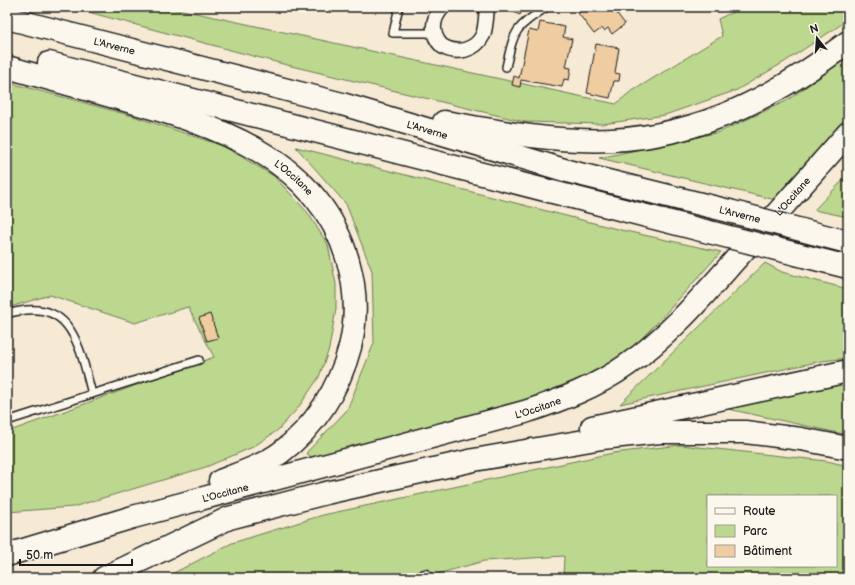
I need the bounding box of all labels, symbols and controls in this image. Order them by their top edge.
north arrow [797,18,837,58]
text: N [808,21,820,36]
street label: L'Arverne [92,36,136,58]
street label: L'Arverne [405,119,449,142]
street label: L'Occitane [272,158,315,198]
street label: L'Occitane [773,175,813,219]
street label: L'Arverne [718,204,762,226]
street label: L'Occitane [514,395,563,421]
street label: L'Occitane [201,481,250,505]
legend [707,495,837,567]
text: Route [743,504,775,519]
text: Parc [743,524,767,539]
scale bar [20,541,132,567]
text: Bâtiment [743,544,792,559]
text: 50 m [26,548,53,563]

